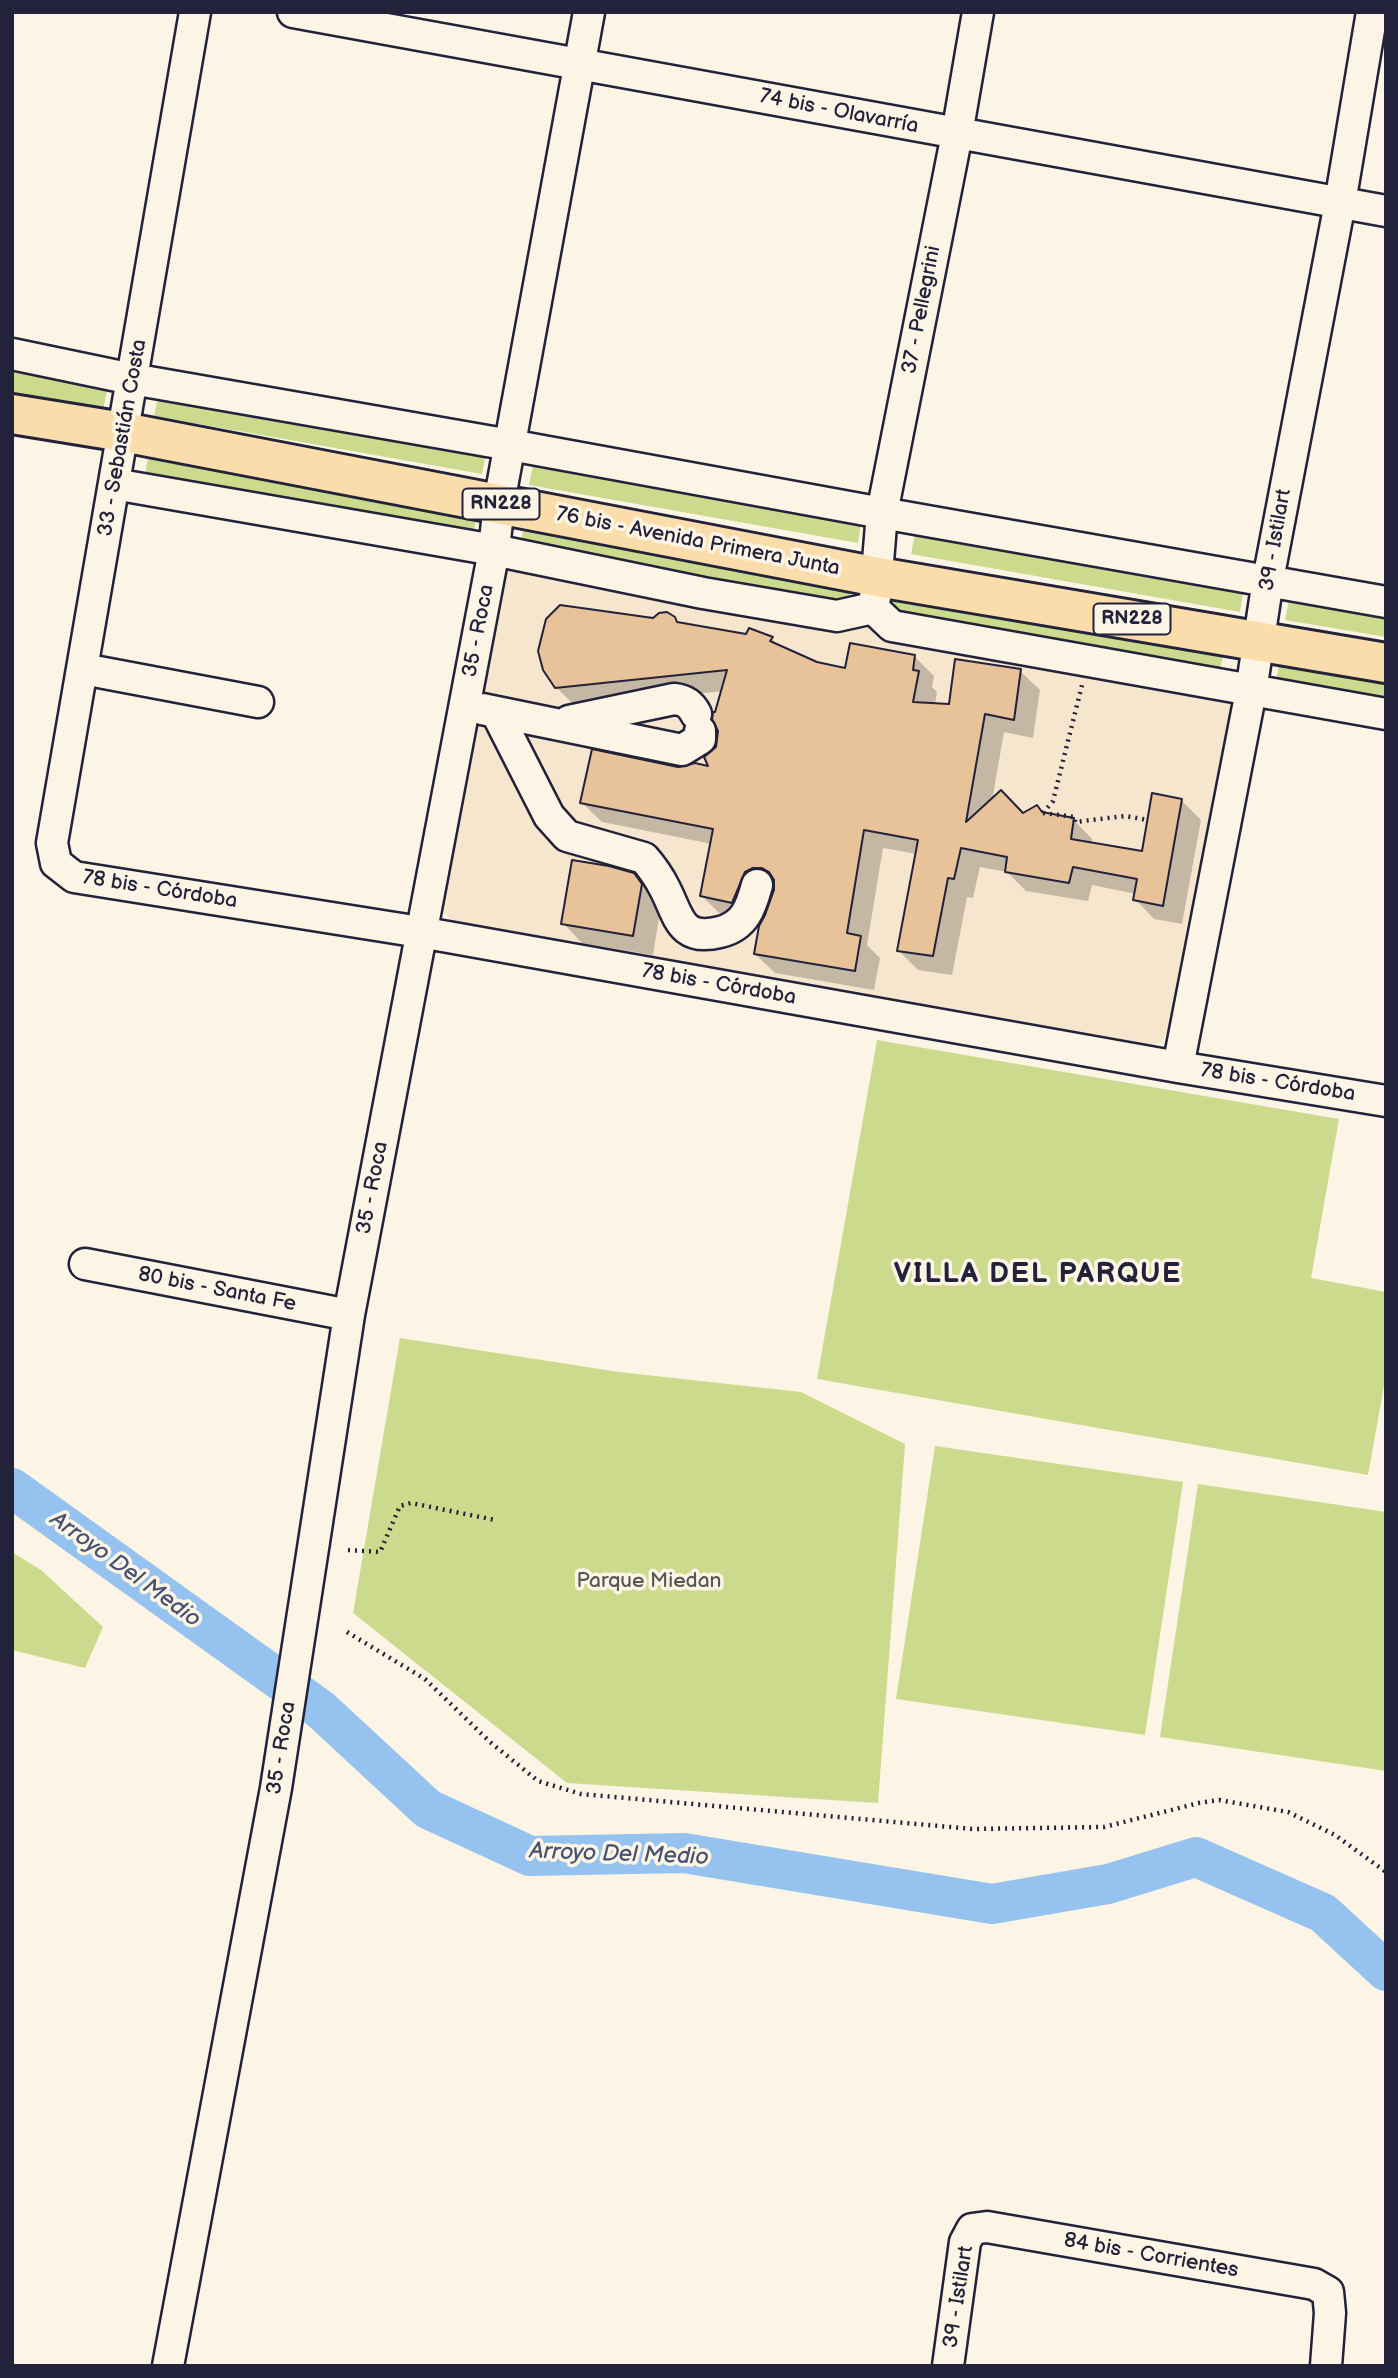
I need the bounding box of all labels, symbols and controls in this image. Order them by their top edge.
street label: 74 bis - Olavarría [758,84,920,140]
street label: 37 - Pellegrini [897,244,947,376]
street label: 33 - Sebastián Costa [93,337,153,539]
street label: 39 - Istilart [1255,487,1297,593]
road number: RN228 [462,489,540,520]
street label: 76 bis - Avenida Primera Junta [554,502,842,582]
street label: 35 - Roca [458,583,500,679]
road number: RN228 [1094,604,1170,634]
street label: 78 bis - Córdoba [81,865,239,915]
street label: 78 bis - Córdoba [640,959,798,1011]
street label: 78 bis - Córdoba [1199,1058,1357,1108]
street label: 35 - Roca [352,1140,394,1236]
district label: VILLA DEL PARQUE [896,1258,1180,1292]
street label: 80 bis - Santa Fe [136,1262,298,1318]
water label: Arroyo Del Medio [44,1506,206,1634]
park label: Parque Miedan [577,1569,721,1595]
street label: 35 - Roca [262,1700,302,1796]
water label: Arroyo Del Medio [529,1838,709,1872]
street label: 84 bis - Corrientes [1062,2228,1240,2284]
street label: 39 - Istilart [938,2244,980,2350]

